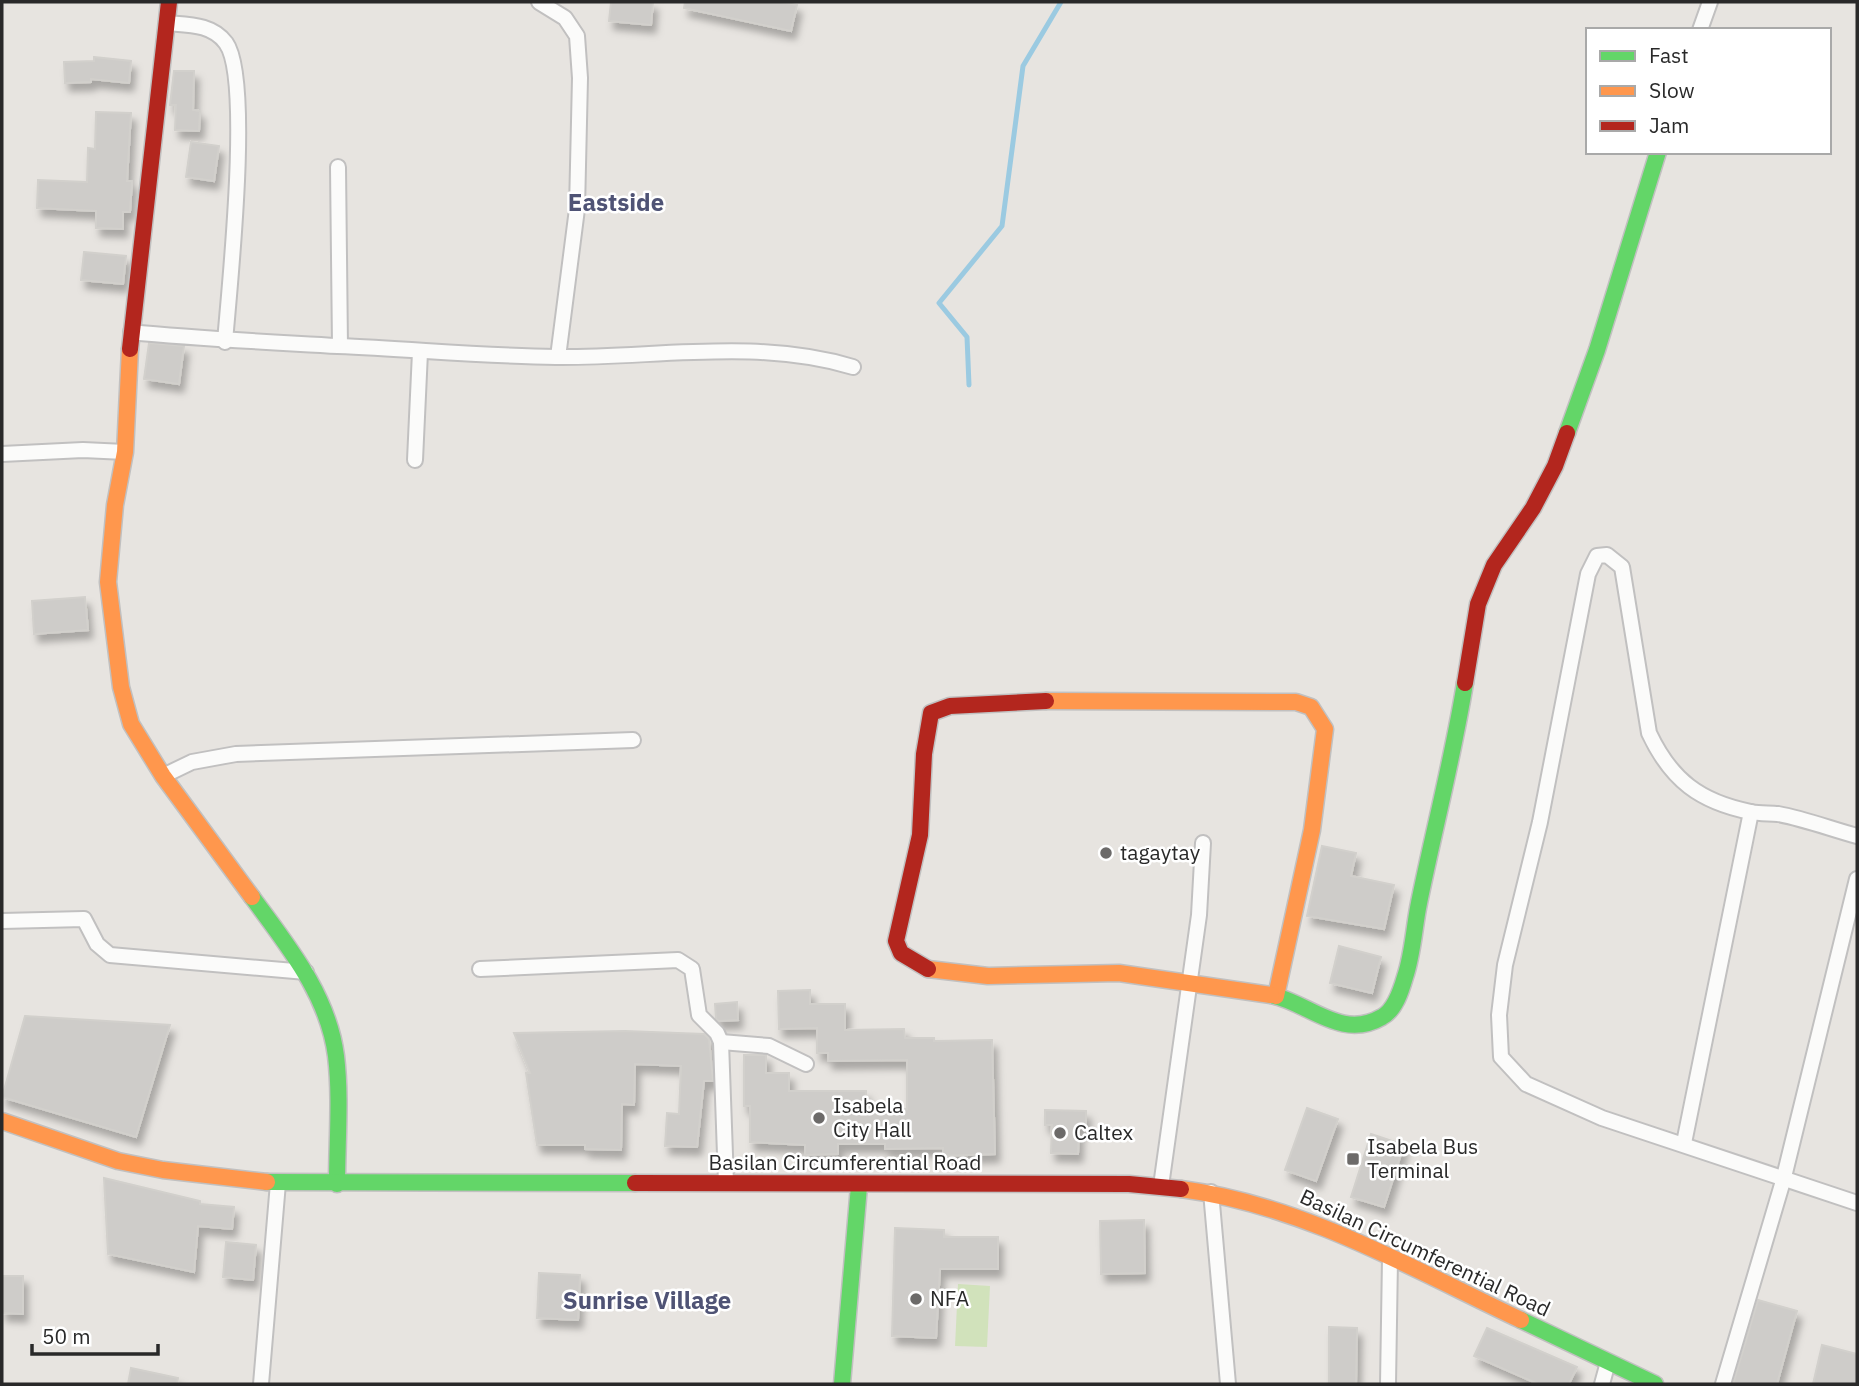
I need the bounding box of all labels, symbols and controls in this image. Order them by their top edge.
legend [1586,28,1831,154]
text: Fast [1649,41,1689,69]
text: Slow [1649,76,1695,104]
text: Jam [1649,111,1689,139]
district label: Eastside [568,186,664,218]
place label: tagaytay [1120,838,1201,866]
marker: tagaytay [1098,845,1114,861]
place label: Isabela City Hall [833,1091,912,1143]
marker: Isabela City Hall [811,1110,827,1126]
place label: Caltex [1074,1118,1133,1146]
marker: Caltex [1052,1125,1068,1141]
place label: Isabela Bus Terminal [1367,1132,1478,1184]
street label: Basilan Circumferential Road [708,1148,982,1176]
marker: Isabela Bus Terminal [1345,1151,1361,1167]
street label: Basilan Circumferential Road [1296,1182,1555,1322]
district label: Sunrise Village [563,1284,731,1316]
place label: NFA [930,1284,969,1312]
marker: NFA [908,1291,924,1307]
scale bar [32,1312,158,1356]
text: 50 m [42,1322,91,1350]

